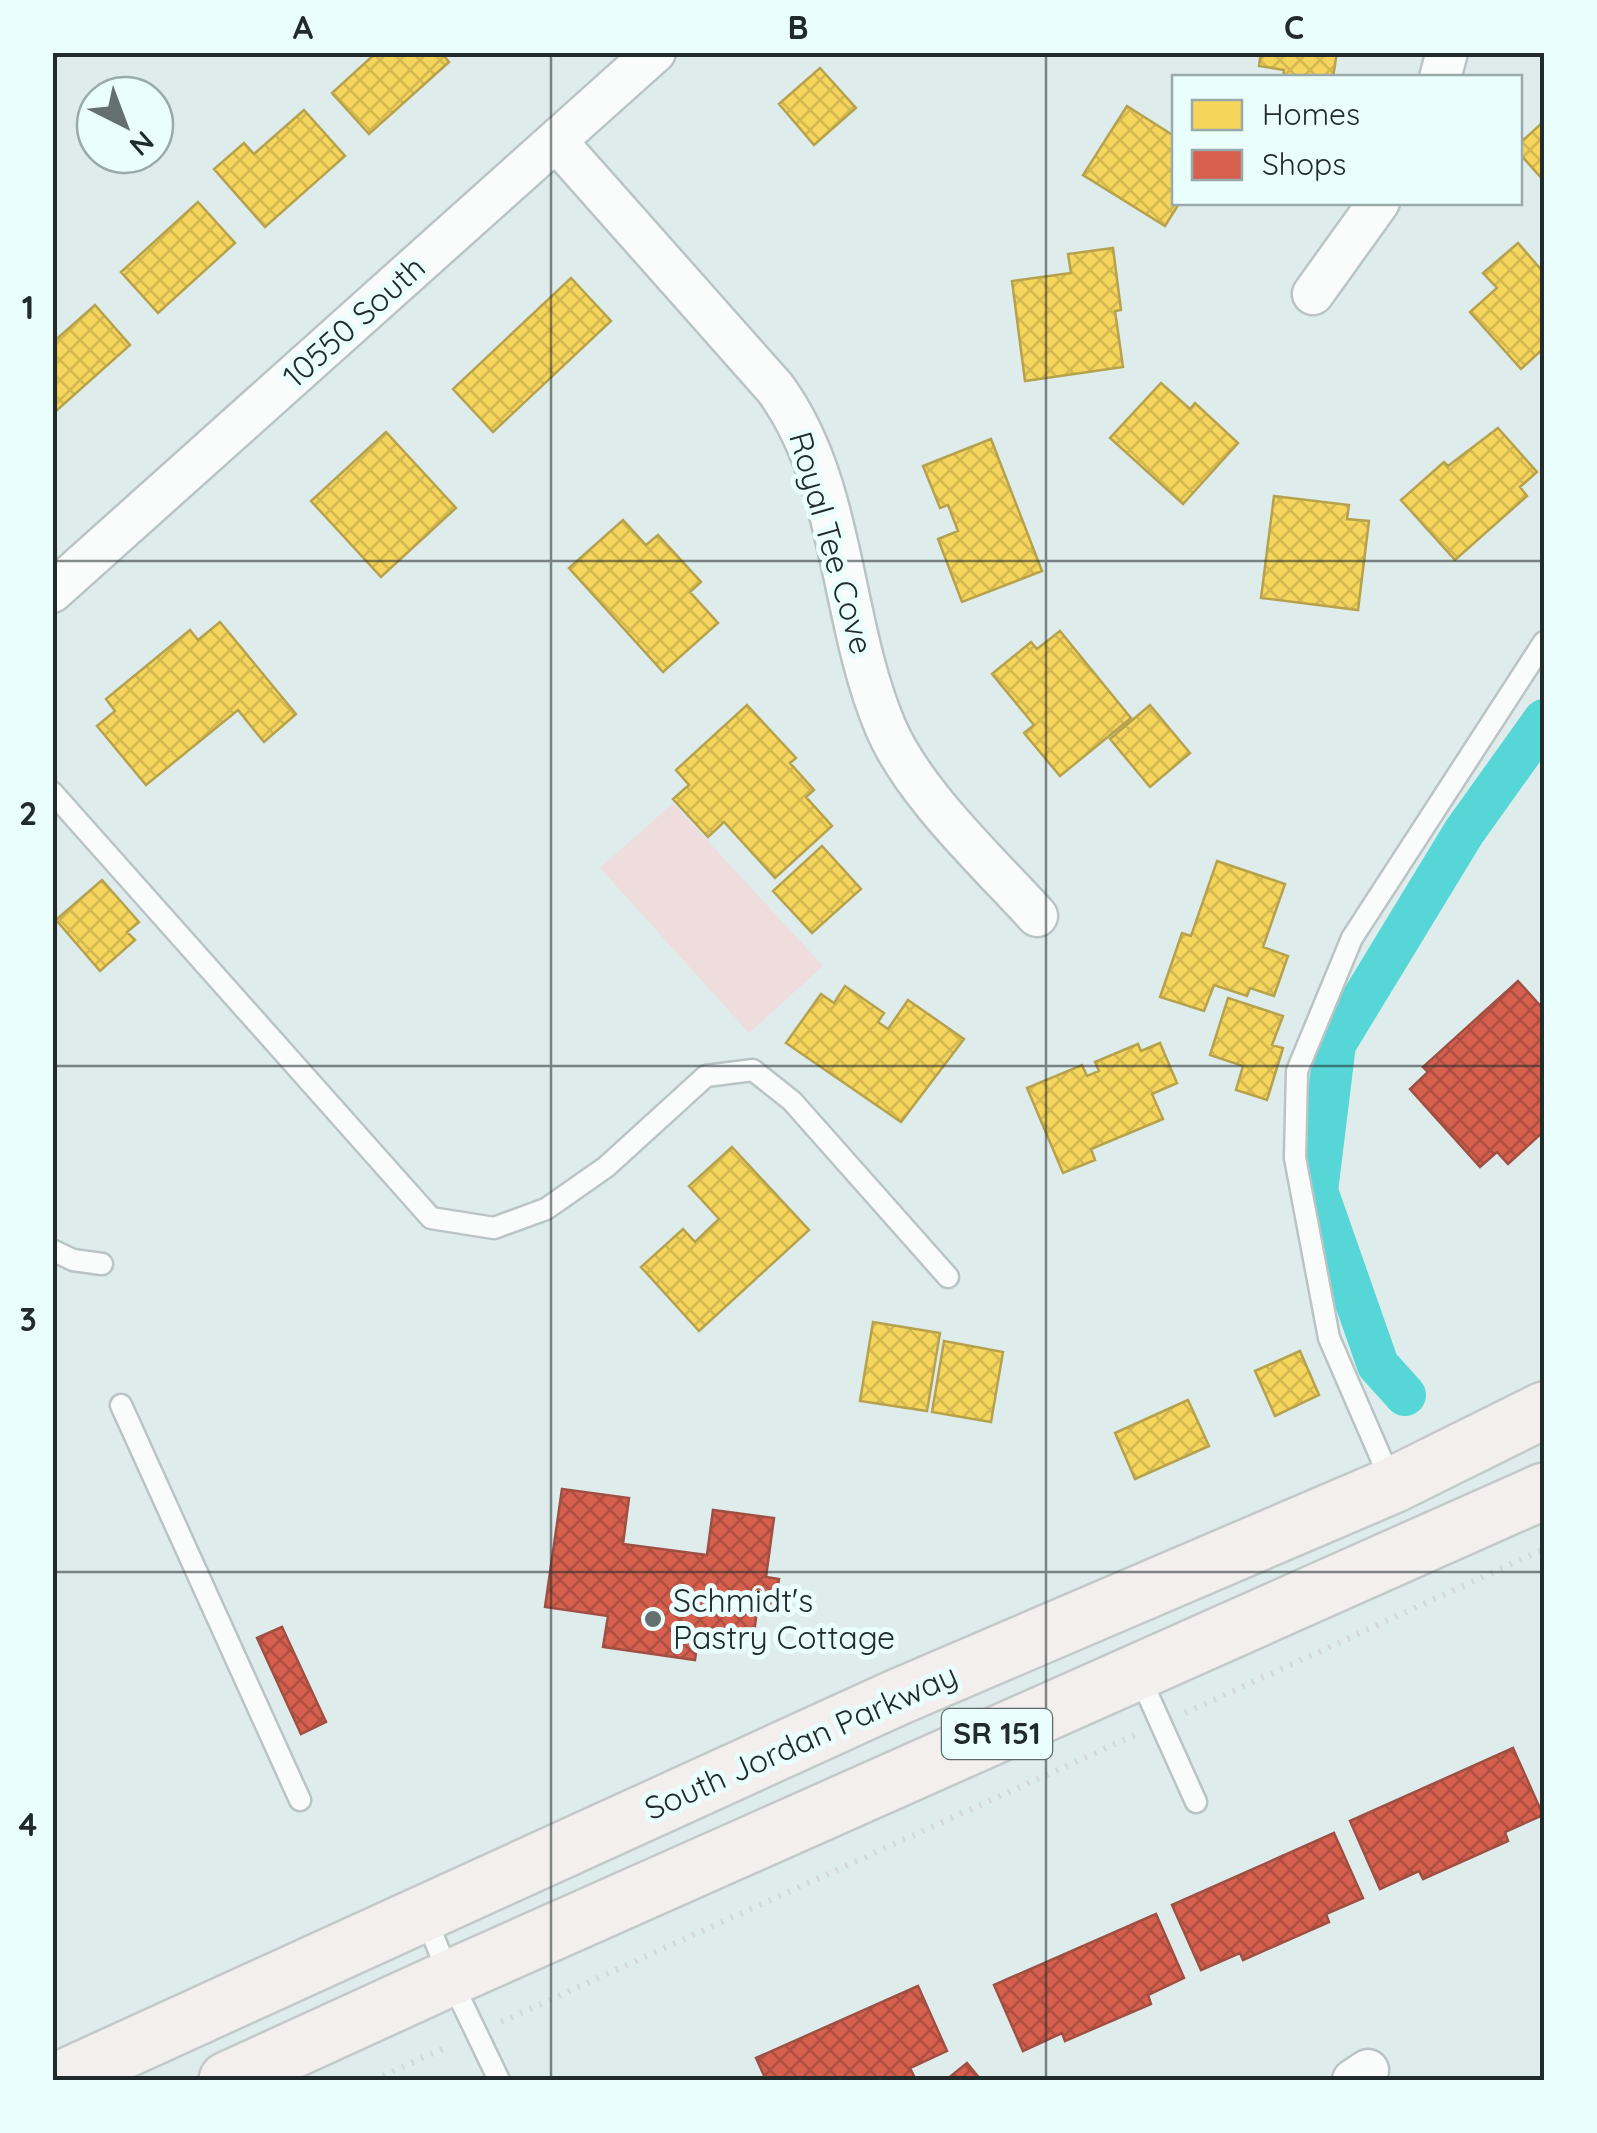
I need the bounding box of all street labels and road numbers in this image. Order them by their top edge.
street label: 10550 South [274,247,433,396]
street label: Royal Tee Cove [781,427,883,659]
street label: South Jordan Parkway [638,1654,963,1828]
road number: SR 151 [942,1709,1052,1759]

